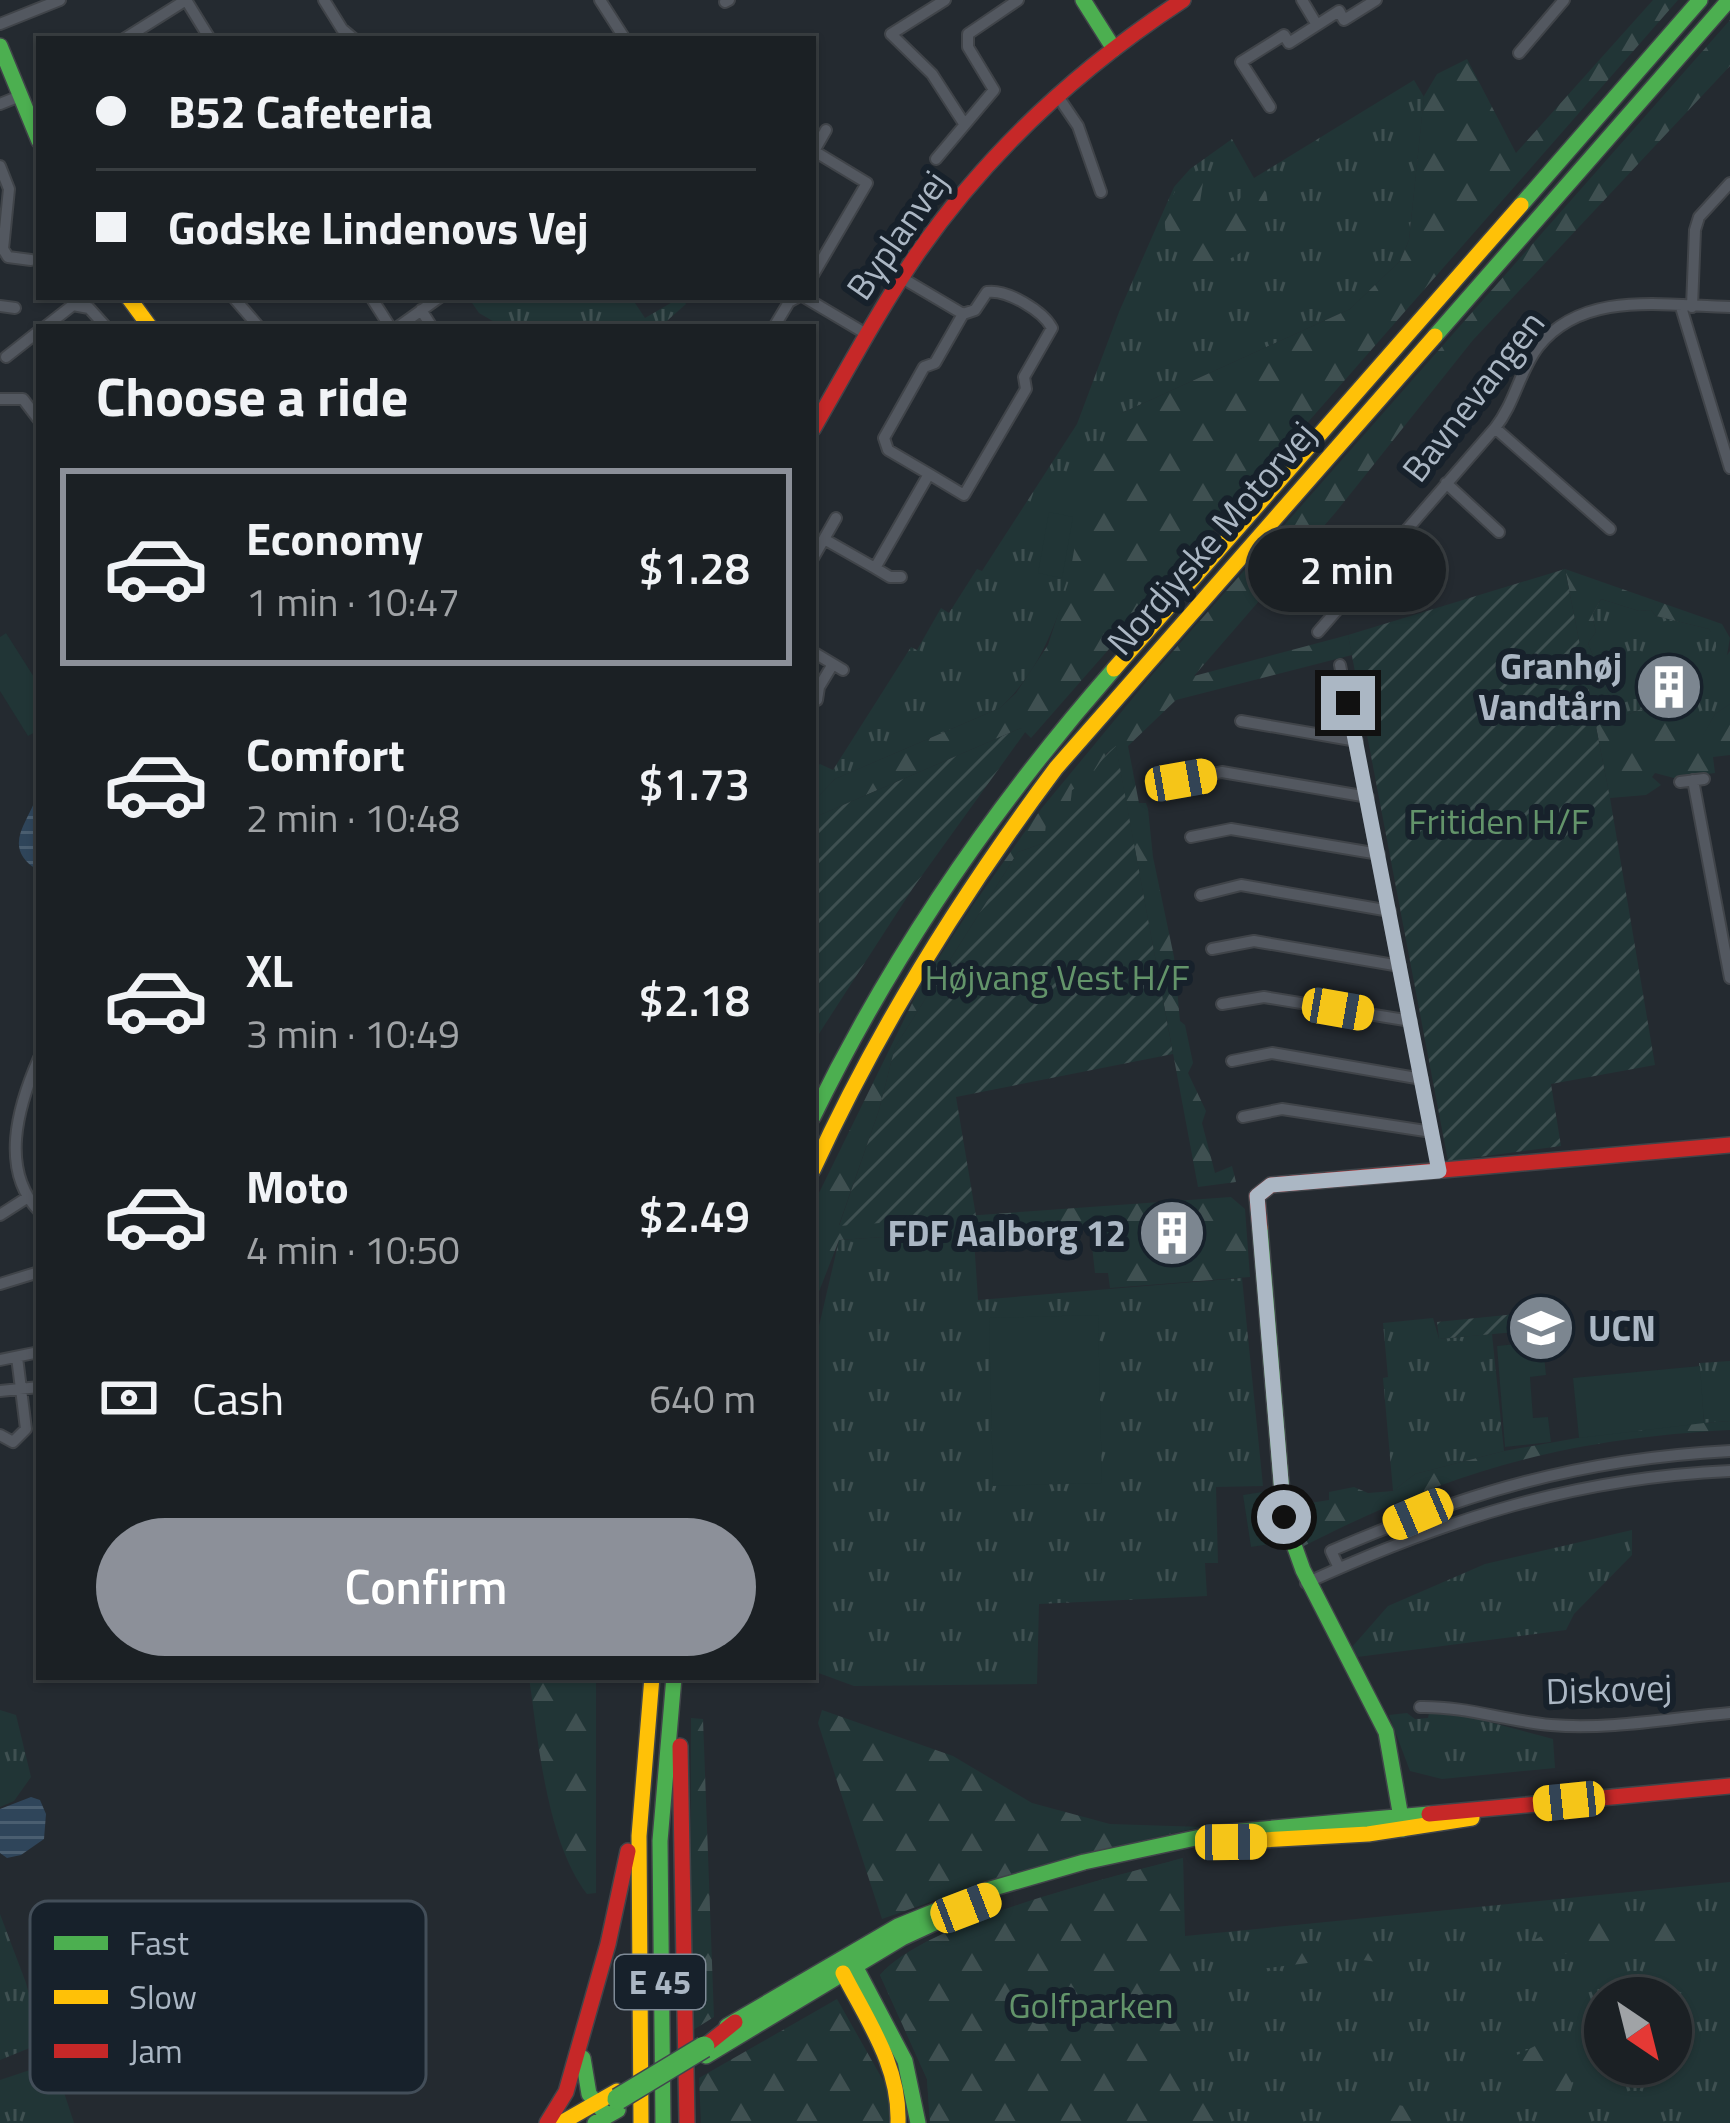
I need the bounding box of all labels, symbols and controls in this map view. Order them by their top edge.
text: B52 Cafeteria [168,77,433,145]
street label: Byplanvej [832,159,961,311]
text: Godske Lindenovs Vej [168,193,589,261]
street label: Bavnevangen [1388,298,1557,493]
text: Choose a ride [96,355,408,437]
street label: Nordjyske Motorvej [1093,408,1328,667]
text: Economy [246,504,423,572]
icon: car [102,513,210,621]
callout: 2 min [1249,529,1447,613]
text: $1.28 [638,533,750,601]
text: 2 min [1300,540,1394,599]
text: 1 min · 10:47 [246,572,460,631]
place label: Granhøj Vandtårn [1478,638,1622,734]
building icon: Granhøj Vandtårn [1634,652,1704,722]
route end [1321,676,1375,730]
text: Comfort [246,720,405,788]
icon: car [102,729,210,837]
text: $1.73 [638,749,750,817]
car [1142,756,1220,804]
text: 2 min · 10:48 [246,788,460,847]
park label: Fritiden H/F [1408,793,1590,848]
text: XL [246,936,293,1004]
icon: car [102,945,210,1053]
park label: Højvang Vest H/F [924,949,1190,1004]
text: $2.18 [638,965,750,1033]
car [1299,985,1377,1033]
text: 3 min · 10:49 [246,1004,460,1063]
text: Moto [246,1152,349,1220]
icon: car [102,1161,210,1269]
text: $2.49 [638,1181,750,1249]
building icon: FDF Aalborg 12 [1137,1198,1207,1268]
place label: FDF Aalborg 12 [887,1205,1126,1260]
text: 4 min · 10:50 [246,1220,460,1279]
school or university icon: UCN [1506,1293,1576,1363]
place label: UCN [1588,1300,1656,1355]
text: Cash [192,1364,284,1432]
icon: cash [96,1365,162,1431]
text: 640 m [649,1369,756,1428]
car [1378,1483,1458,1545]
route start [1257,1490,1311,1544]
button: Confirm [96,1518,756,1656]
street label: Diskovej [1545,1659,1673,1718]
car [1531,1779,1607,1823]
car [1195,1823,1267,1861]
car [926,1878,1006,1938]
legend [30,1901,426,2093]
text: Fast [129,1918,189,1968]
road number: E 45 [615,1955,705,2009]
text: Slow [129,1972,197,2022]
park label: Golfparken [1008,1977,1174,2032]
north arrow [1584,1977,1692,2085]
map controls [1584,1977,1692,2085]
text: Jam [129,2026,183,2076]

